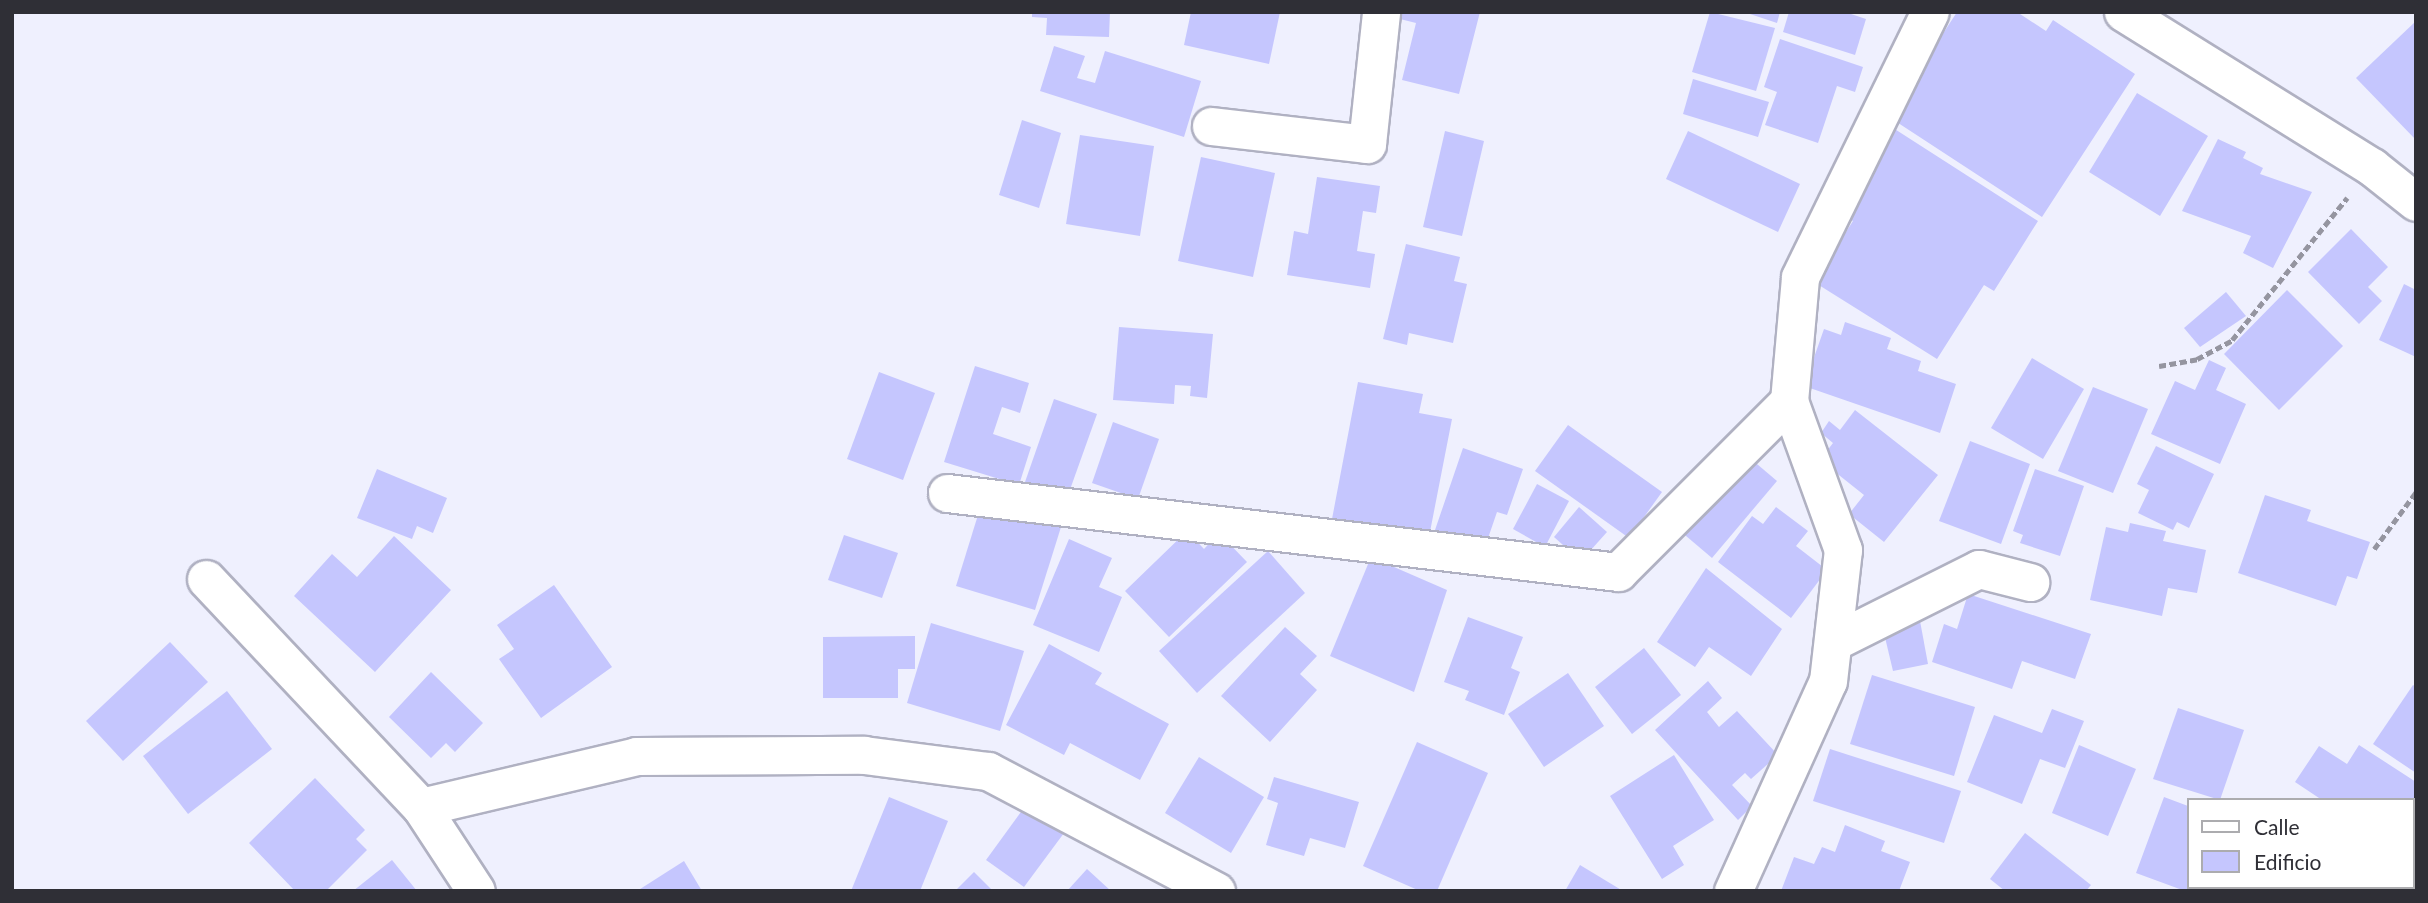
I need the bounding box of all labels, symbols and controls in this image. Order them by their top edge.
legend [2186,798,2414,889]
text: Calle [2254,814,2299,839]
text: Edificio [2254,849,2321,874]

